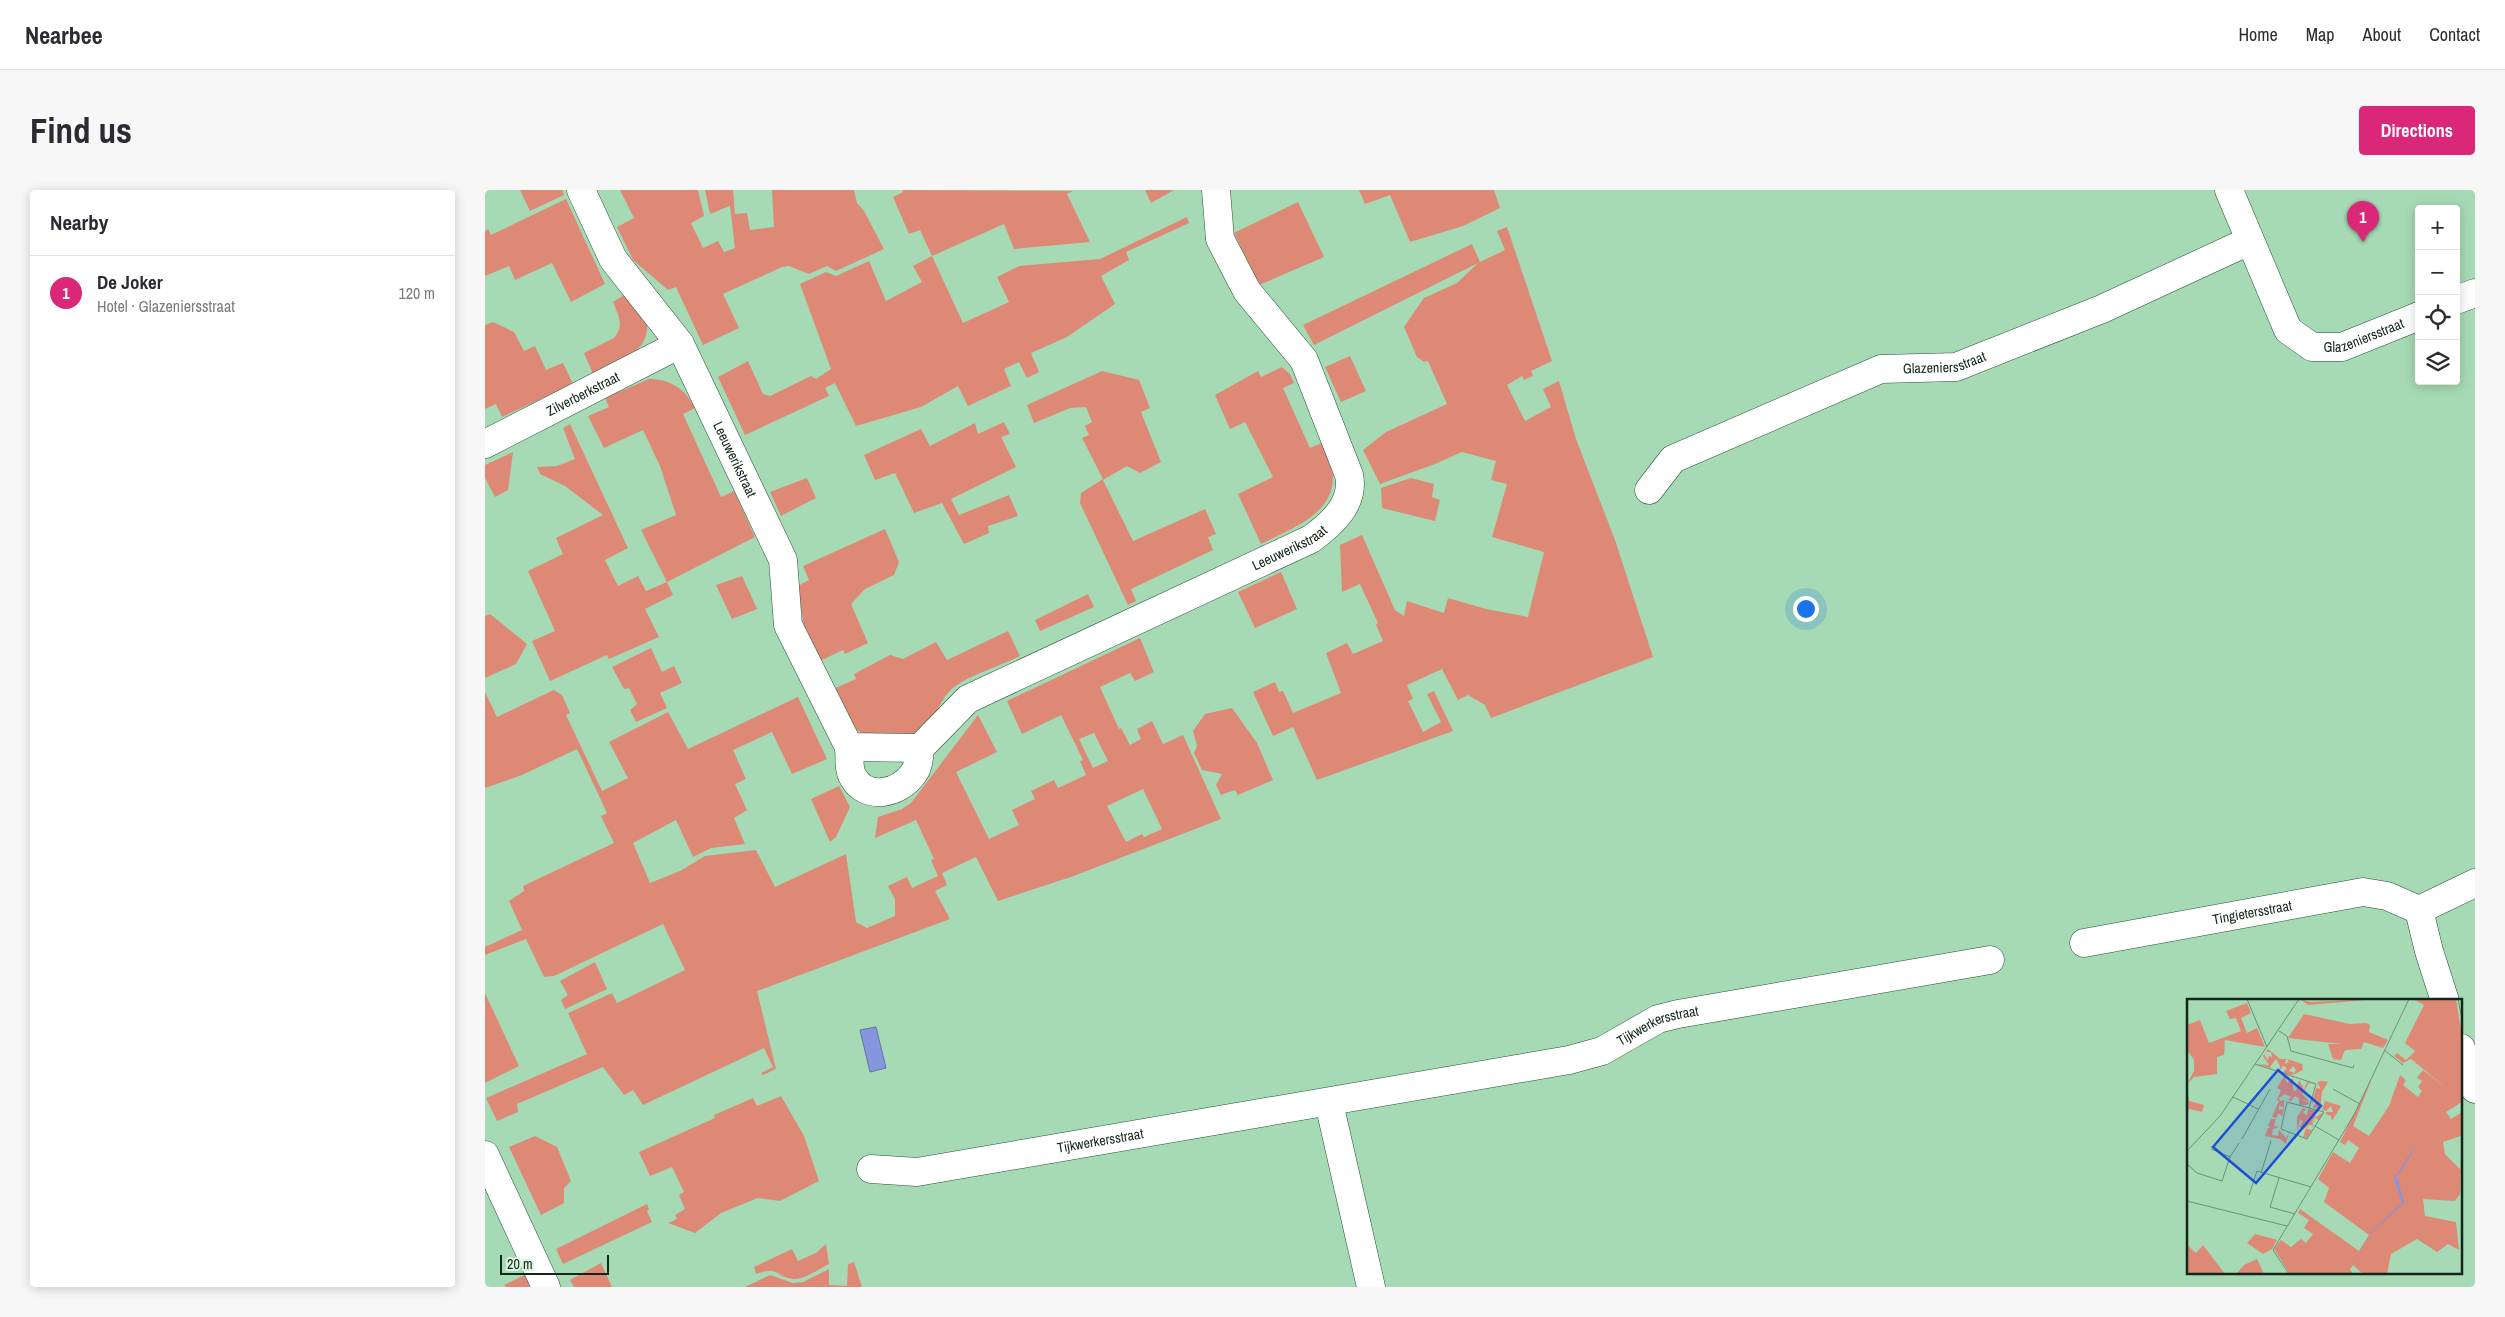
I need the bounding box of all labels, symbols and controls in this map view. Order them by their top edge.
text: Nearbee [25,19,103,51]
text: Home [2238,22,2278,47]
text: Map [2306,22,2335,47]
text: About [2363,22,2401,47]
text: Contact [2429,22,2480,47]
button: Directions [2359,106,2475,155]
text: Find us [30,107,132,154]
pin: 1 [2347,201,2379,242]
map controls [2415,205,2460,385]
button: + [2415,205,2460,250]
text: Nearby [50,208,108,237]
button: − [2415,250,2460,295]
text: De Joker [97,269,163,295]
text: 1 [62,282,70,304]
text: 120 m [399,282,435,304]
text: Hotel · Glazeniersstraat [97,295,235,317]
button: locate [2415,295,2460,340]
street label: Glazeniersstraat [2323,314,2406,356]
button: layers [2415,340,2460,385]
street label: Glazeniersstraat [1903,347,1988,377]
street label: Zilverberkstraat [543,368,623,420]
street label: Leeuwerikstraat [709,418,761,500]
street label: Leeuwerikstraat [1249,521,1331,574]
your location [1793,596,1819,622]
street label: Tingietersstraat [2211,896,2293,928]
inset map [2187,999,2463,1274]
street label: Tijkwerkersstraat [1614,1002,1700,1050]
street label: Tijkwerkersstraat [1056,1124,1145,1157]
scale bar [500,1252,609,1275]
text: 20 m [507,1255,533,1273]

